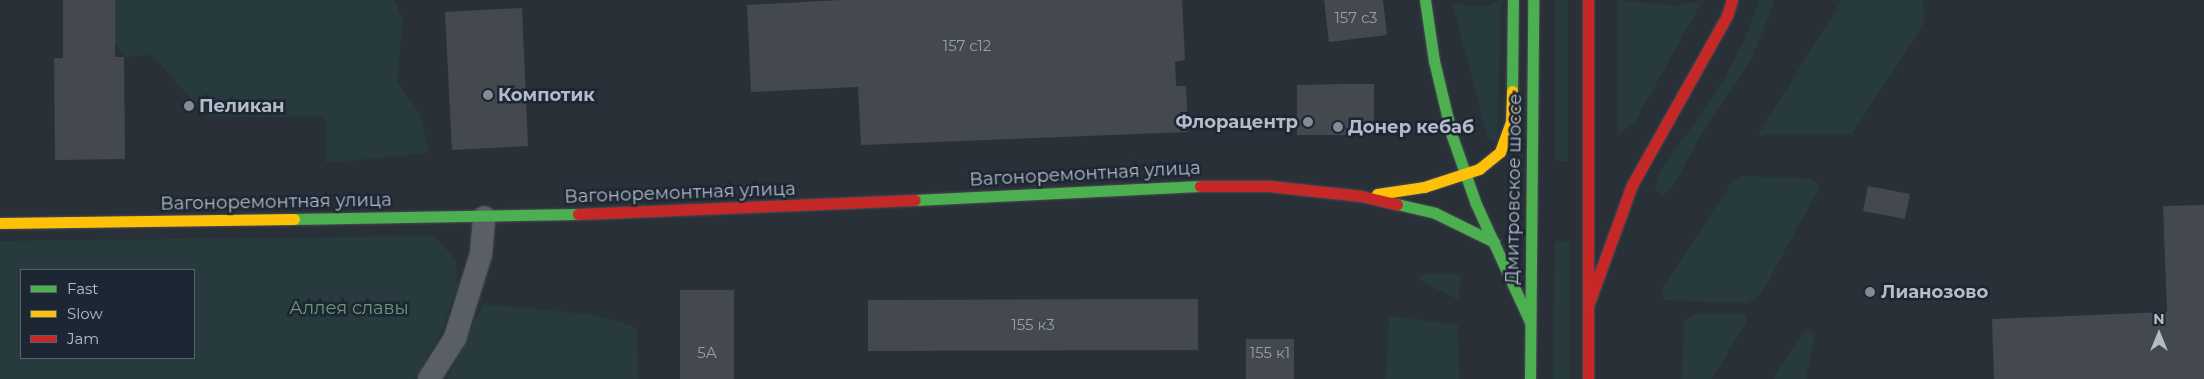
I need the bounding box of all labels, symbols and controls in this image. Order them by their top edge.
house number: 157 с3 [1334,9,1378,27]
house number: 157 с12 [943,37,991,55]
place label: Компотик [498,84,595,106]
marker: Компотик [482,89,494,101]
street label: Дмитровское шоссе [1502,93,1526,285]
place label: Пеликан [199,95,285,117]
marker: Пеликан [183,100,195,112]
place label: Флорацентр [1175,111,1298,133]
marker: Флорацентр [1302,116,1314,128]
place label: Донер кебаб [1348,116,1474,138]
marker: Донер кебаб [1332,121,1344,133]
street label: Вагоноремонтная улица [969,157,1201,191]
street label: Вагоноремонтная улица [564,178,796,208]
street label: Вагоноремонтная улица [160,189,392,215]
legend [20,269,195,359]
text: Fast [67,279,98,298]
place label: Лианозово [1881,281,1988,303]
marker: Лианозово [1863,285,1877,299]
park label: Аллея славы [289,297,409,319]
text: Slow [67,304,103,323]
north arrow [2134,309,2184,359]
text: N [2153,310,2165,328]
house number: 155 к3 [1011,316,1055,334]
text: Jam [67,329,99,348]
house number: 5А [697,344,717,362]
house number: 155 к1 [1250,344,1290,362]

